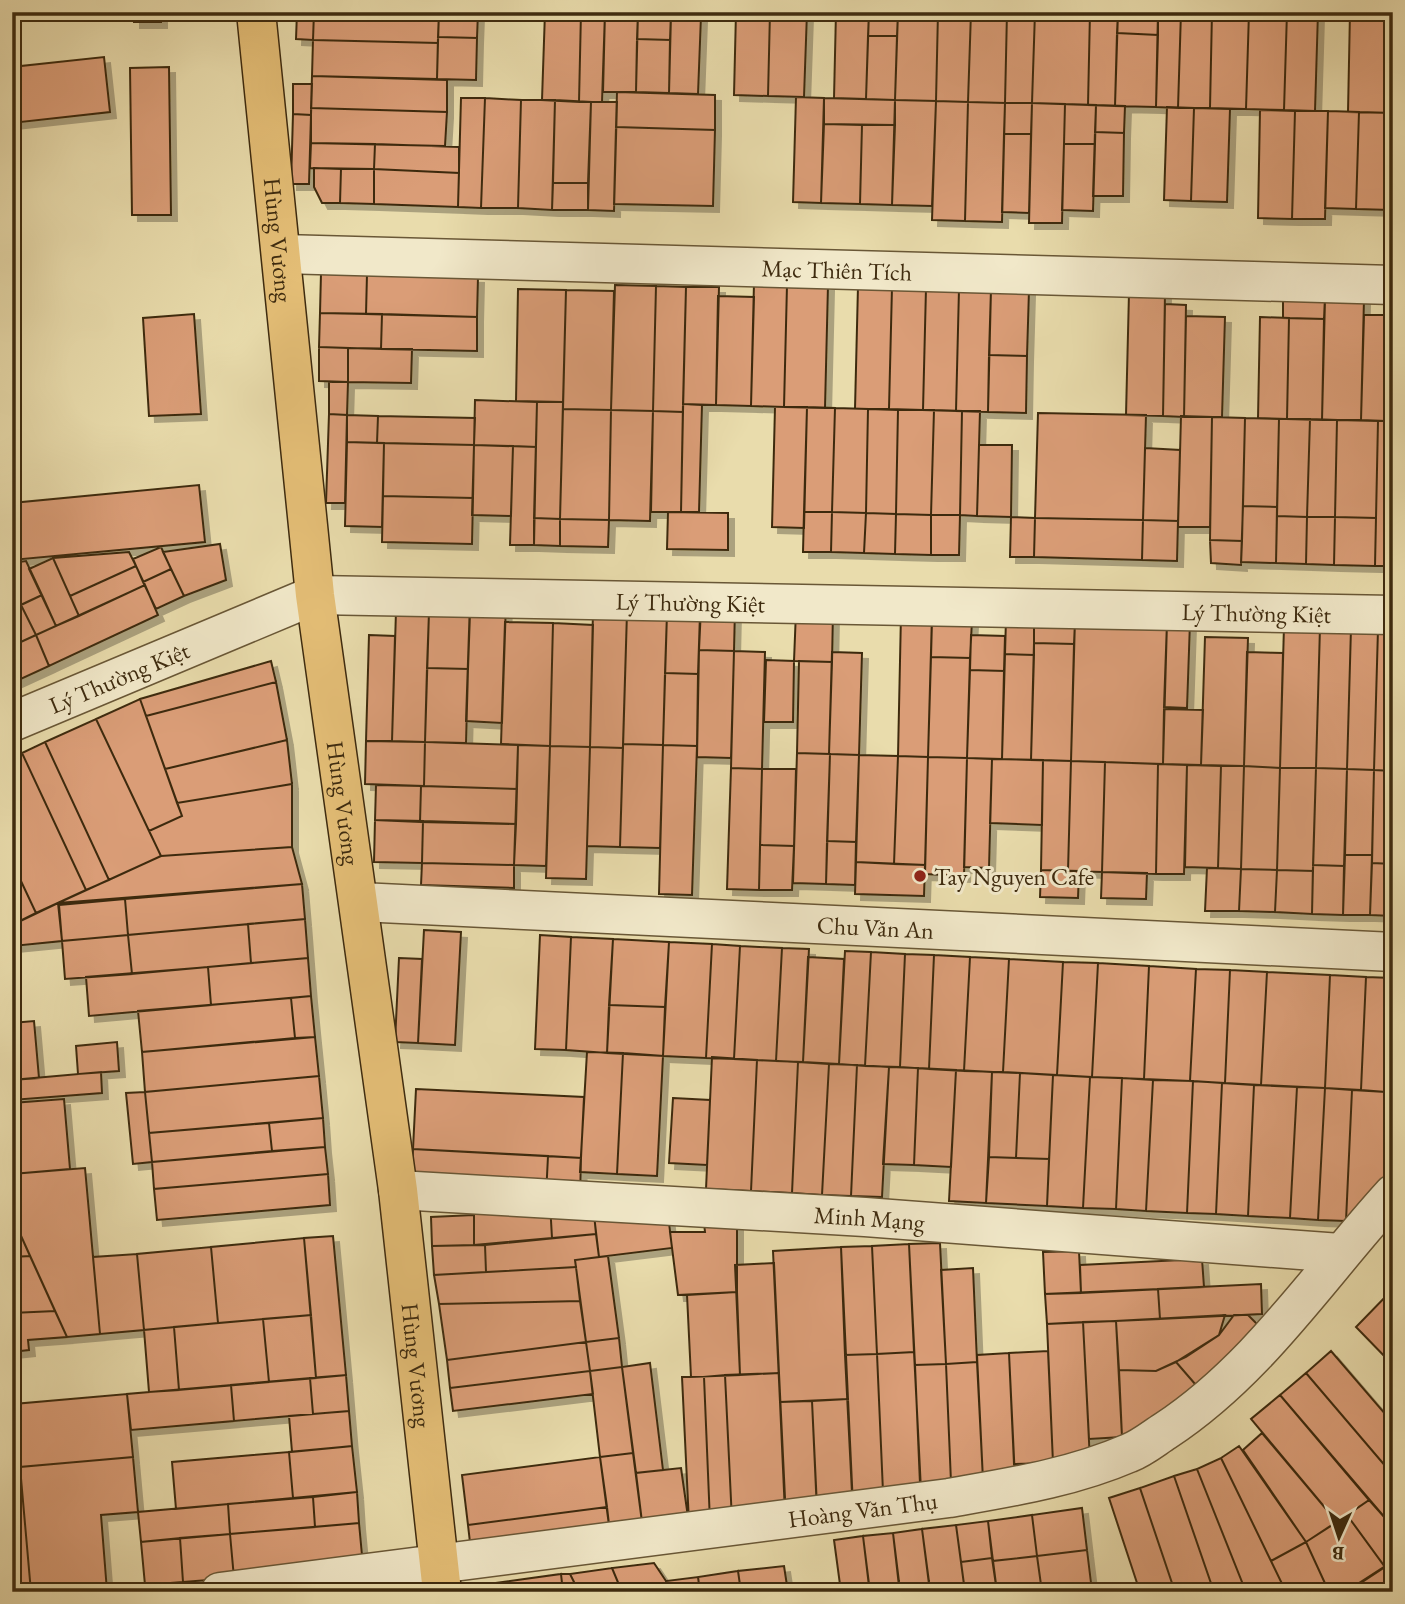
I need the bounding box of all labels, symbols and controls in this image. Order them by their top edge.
street label: Hùng Vương [257,176,301,304]
street label: Mạc Thiên Tích [761,252,913,287]
street label: Lý Thường Kiệt [615,585,766,619]
street label: Lý Thường Kiệt [1181,596,1332,629]
street label: Lý Thường Kiệt [44,634,194,720]
street label: Hùng Vương [320,739,368,868]
place label: Tay Nguyen Cafe [934,861,1094,892]
marker: Tay Nguyen Cafe [912,868,928,884]
street label: Chu Văn An [816,909,935,945]
street label: Minh Mạng [813,1199,926,1237]
street label: Hùng Vương [395,1301,439,1430]
street label: Hoàng Văn Thụ [786,1484,940,1534]
north arrow [1304,1502,1374,1572]
text: B [1331,1541,1345,1566]

